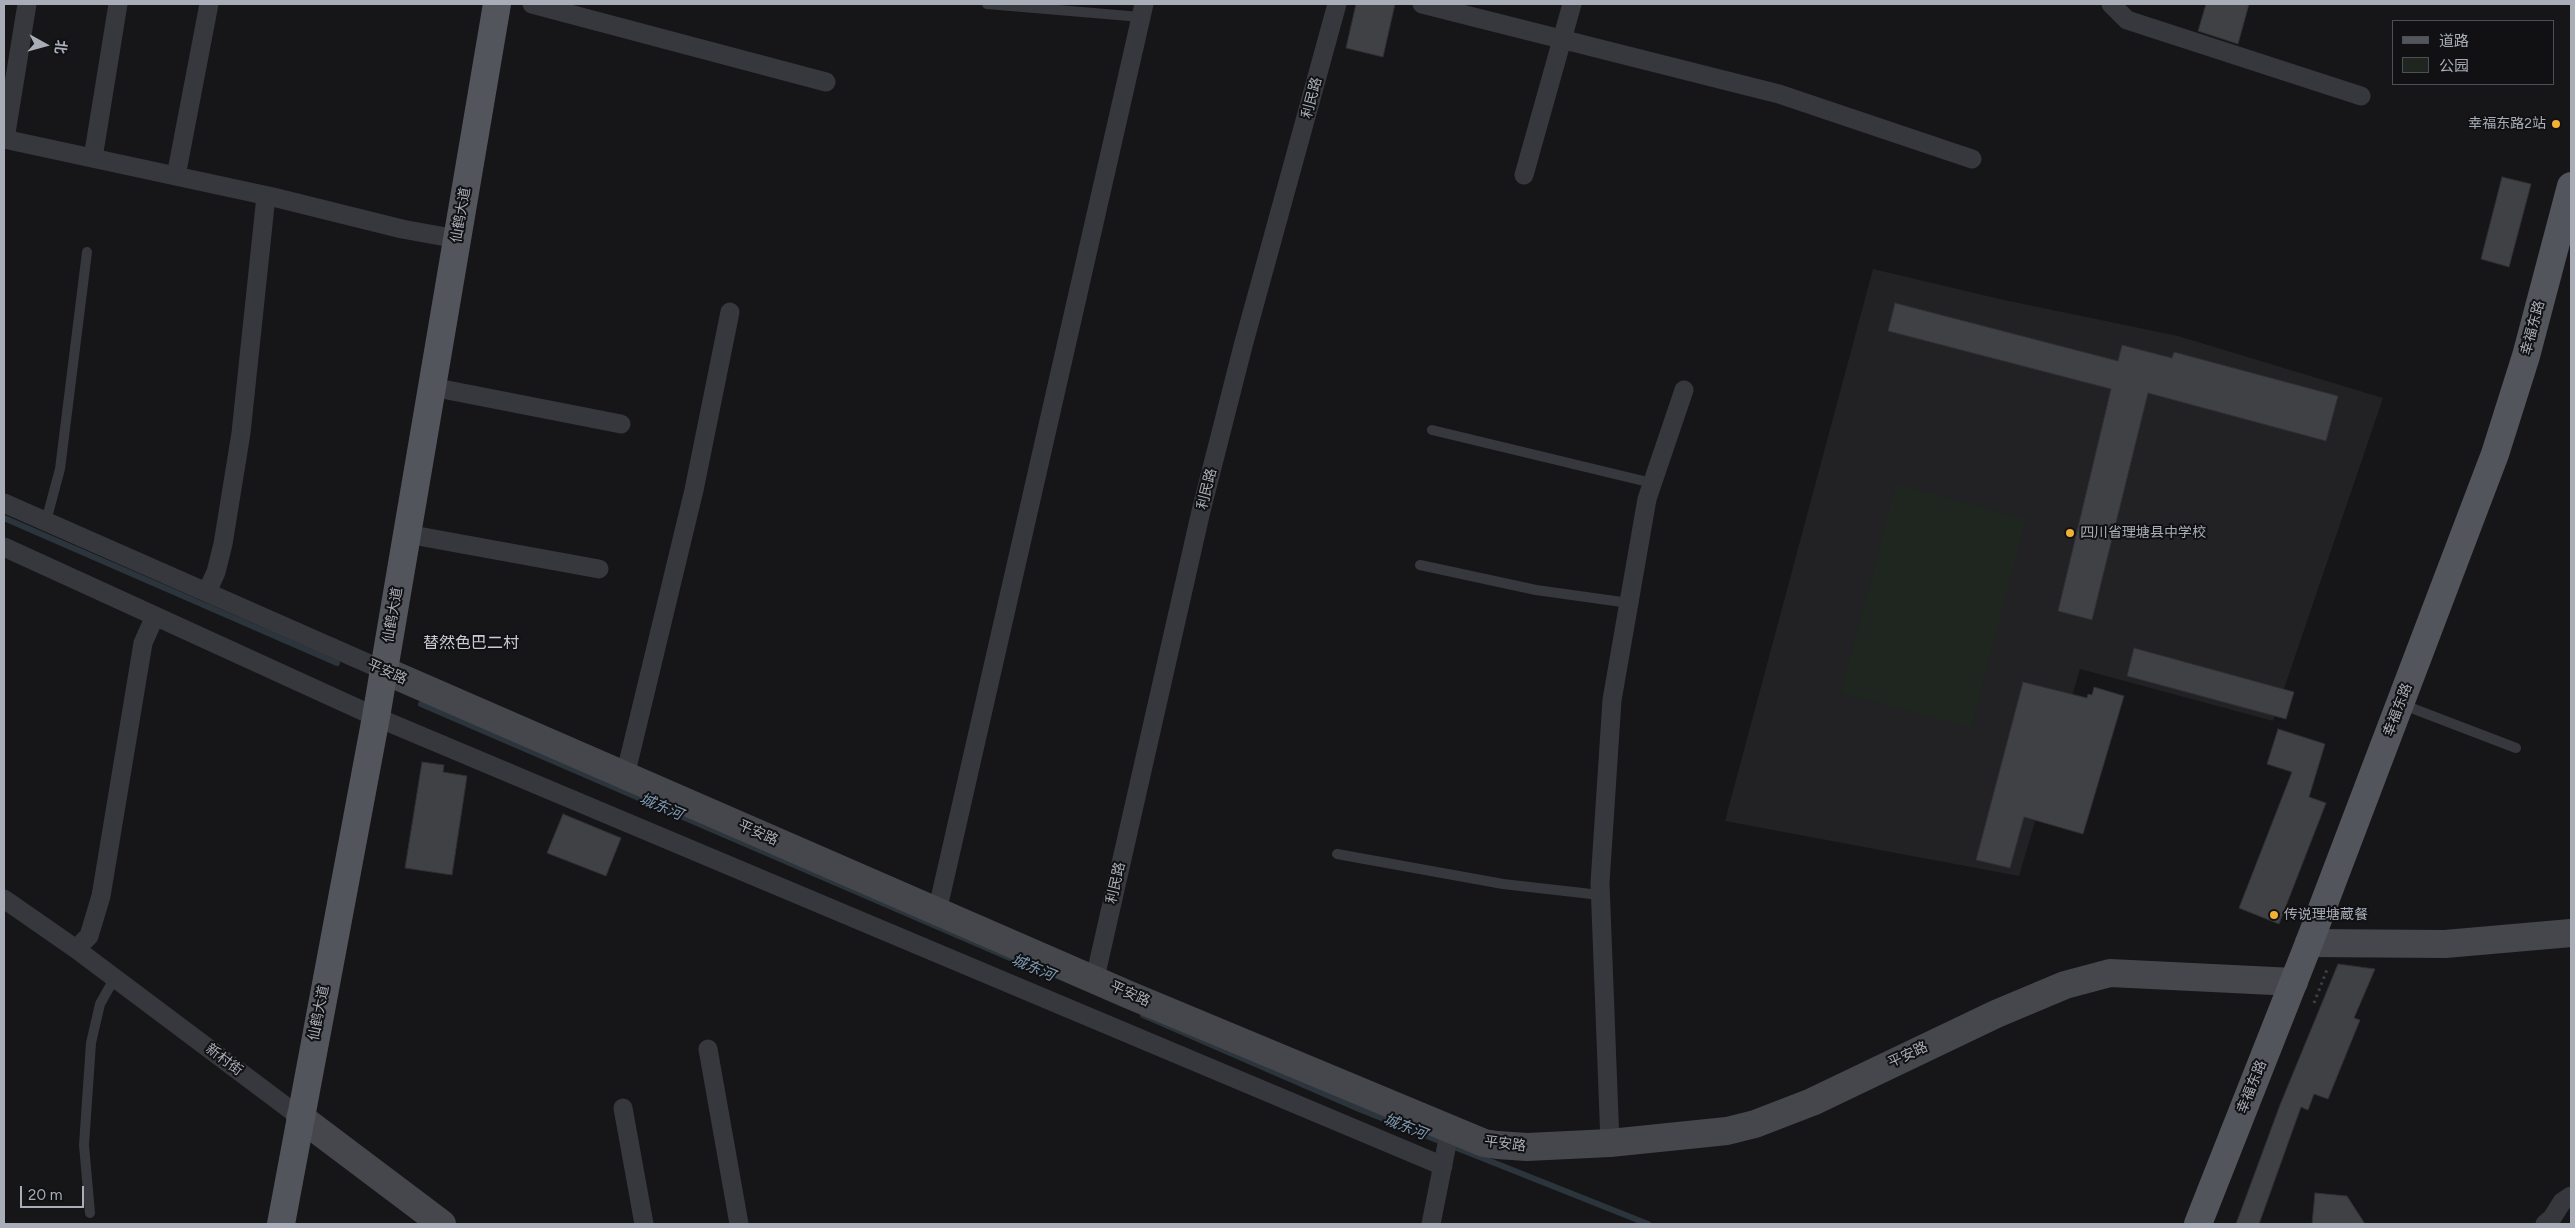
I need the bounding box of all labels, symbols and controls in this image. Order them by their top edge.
north arrow [20,20,70,70]
legend [2392,20,2555,85]
text: 道路 [2439,32,2469,50]
text: 北 [51,39,70,55]
text: 公园 [2439,57,2469,75]
street label: 利民路 [1298,76,1326,120]
place label: 幸福东路2站 [2468,116,2546,132]
marker: 幸福东路2站 [2550,118,2562,130]
street label: 仙鹤大道 [448,186,474,244]
street label: 幸福东路 [2518,299,2548,357]
street label: 利民路 [1194,467,1220,511]
place label: 四川省理塘县中学校 [2080,525,2206,541]
marker: 四川省理塘县中学校 [2064,527,2076,539]
street label: 仙鹤大道 [380,586,406,644]
district label: 替然色巴二村 [423,633,519,653]
street label: 平安路 [364,656,410,688]
street label: 幸福东路 [2380,681,2416,739]
water label: 城东河 [637,790,685,824]
street label: 平安路 [735,817,781,849]
street label: 利民路 [1103,861,1129,905]
place label: 传说理塘蔵餐 [2284,907,2368,923]
marker: 传说理塘蔵餐 [2268,909,2280,921]
water label: 城东河 [1009,951,1057,985]
street label: 平安路 [1107,978,1153,1010]
street label: 仙鹤大道 [305,984,333,1042]
street label: 平安路 [1885,1039,1931,1071]
street label: 新村街 [202,1041,246,1079]
street label: 幸福东路 [2234,1058,2270,1116]
water label: 城东河 [1381,1110,1429,1144]
street label: 平安路 [1483,1133,1527,1155]
scale bar [22,1176,86,1208]
text: 20 m [28,1186,62,1204]

